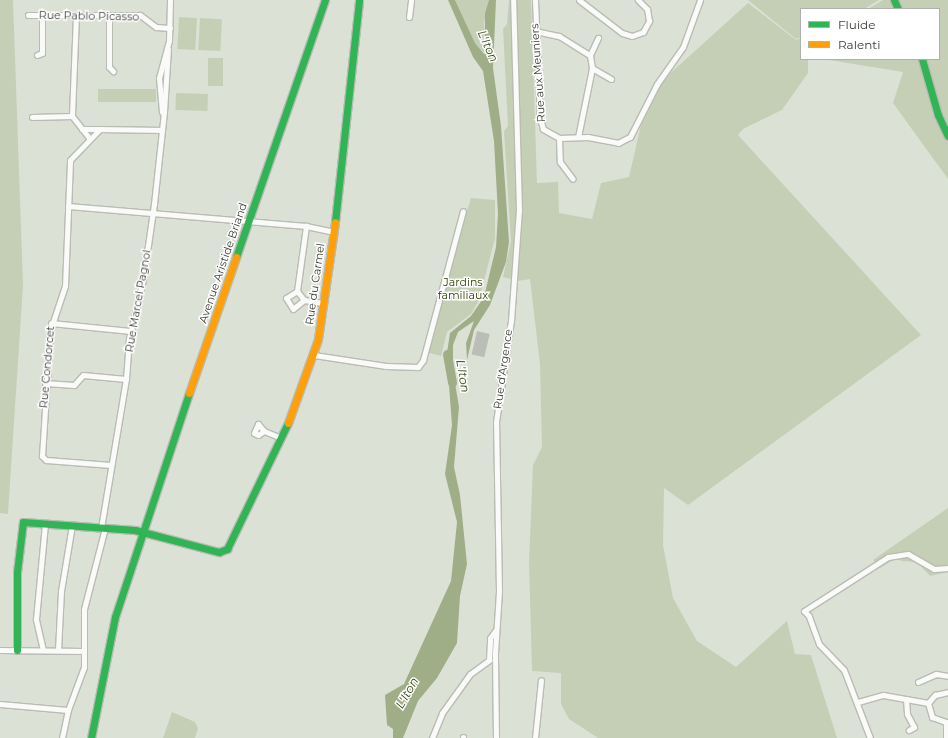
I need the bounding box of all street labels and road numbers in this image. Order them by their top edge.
street label: Rue Pablo Picasso [39,9,139,23]
street label: Rue aux Meuniers [528,23,548,123]
street label: Avenue Aristide Briand [196,201,250,325]
street label: Rue du Carmel [303,242,327,326]
street label: Rue Marcel Pagnol [122,249,154,353]
street label: Rue Condorcet [37,325,57,409]
street label: Rue d'Argence [491,328,515,410]

